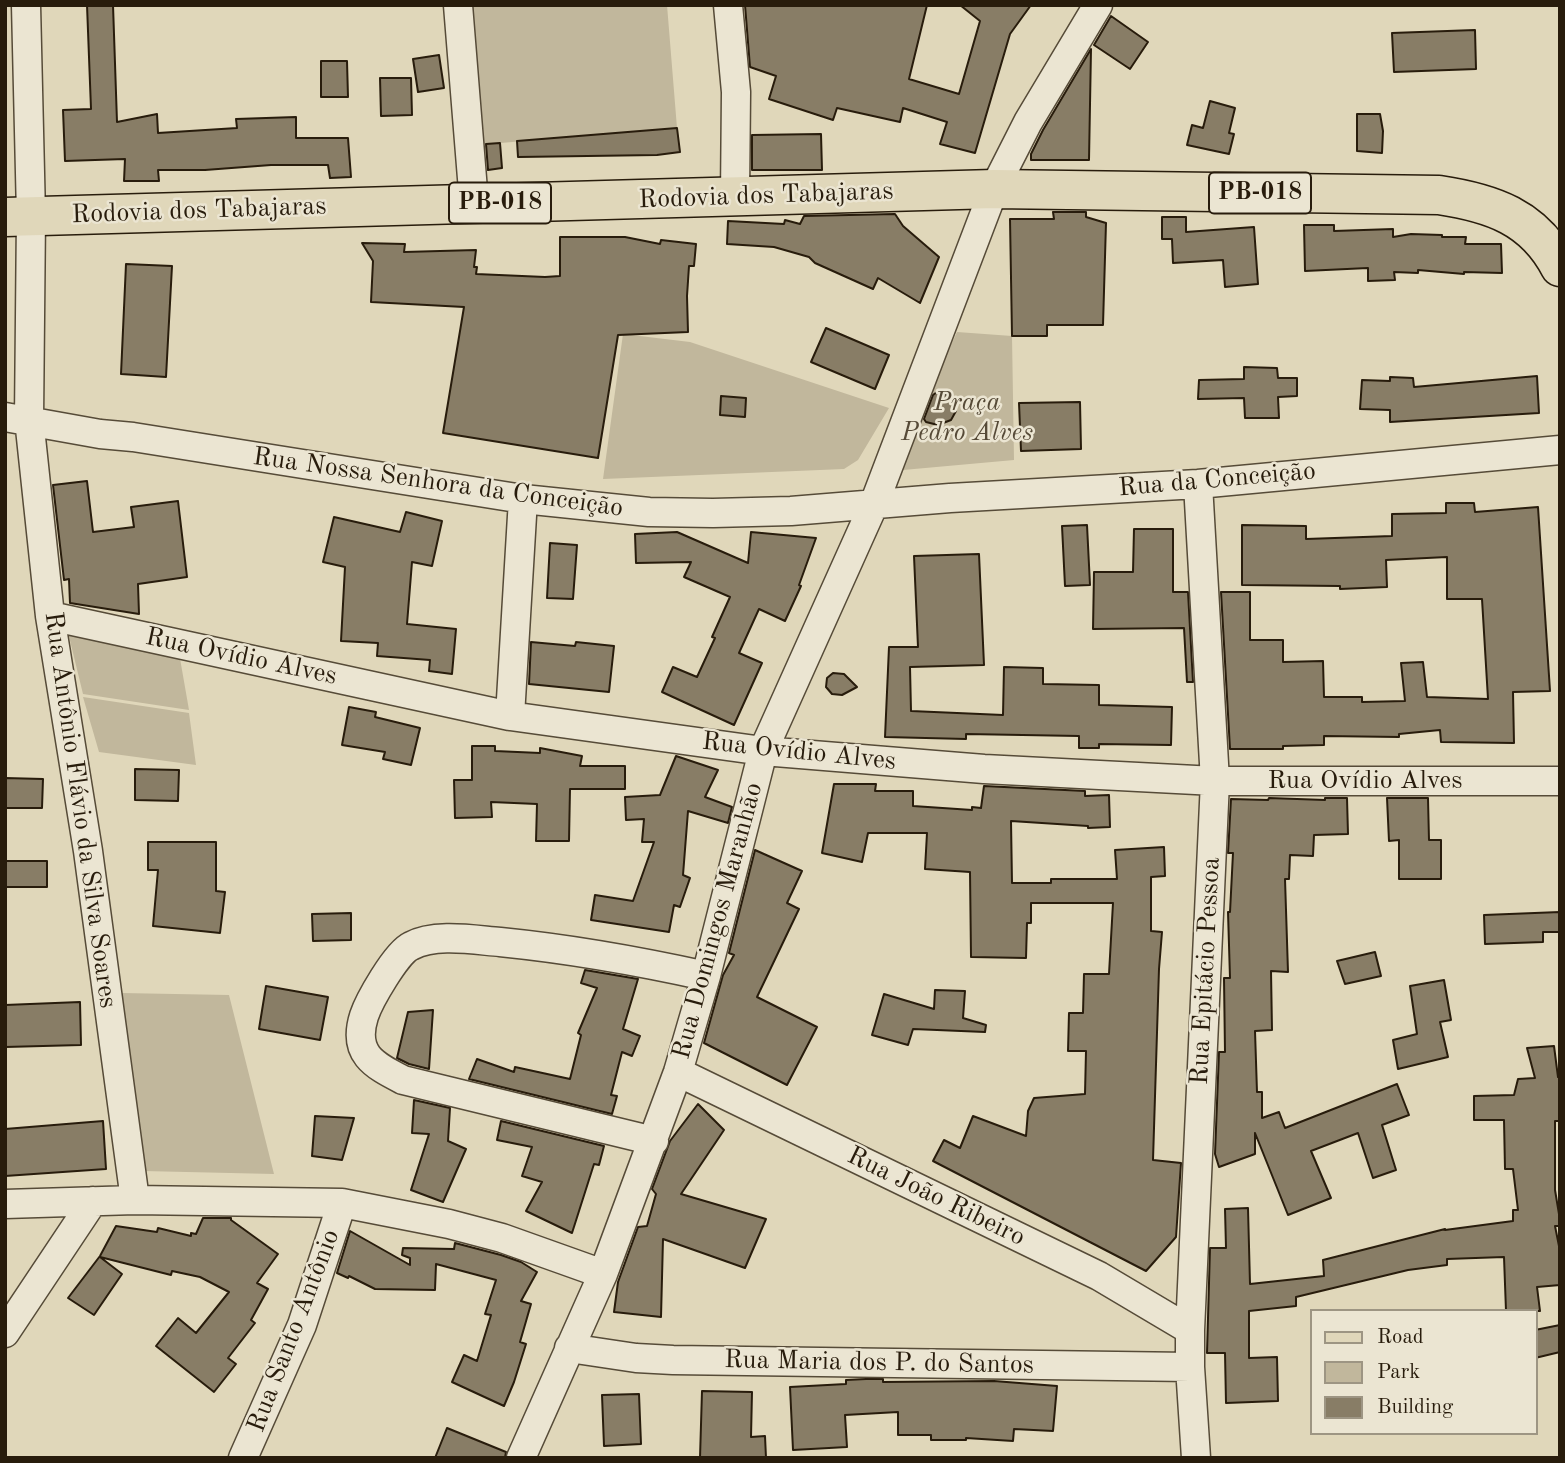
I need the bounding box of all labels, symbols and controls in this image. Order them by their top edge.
road number: PB-018 [1209,173,1311,214]
street label: Rodovia dos Tabajaras [638,176,894,216]
road number: PB-018 [449,182,551,224]
street label: Rodovia dos Tabajaras [71,191,327,231]
park label: Praça Pedro Alves [901,387,1033,448]
street label: Rua Nossa Senhora da Conceição [251,442,625,524]
street label: Rua da Conceição [1117,456,1317,504]
street label: Rua Antônio Flávio da Silva Soares [37,610,123,1010]
street label: Rua Ovídio Alves [142,621,340,693]
street label: Rua Ovídio Alves [700,726,898,778]
street label: Rua Ovídio Alves [1267,765,1463,797]
street label: Rua Domingos Maranhão [666,779,770,1063]
street label: Rua Epitácio Pessoa [1184,856,1228,1086]
street label: Rua João Ribeiro [842,1140,1030,1254]
street label: Rua Santo Antônio [241,1225,347,1437]
legend [1310,1309,1537,1435]
text: Road [1377,1327,1424,1348]
street label: Rua Maria dos P. do Santos [724,1345,1034,1381]
text: Park [1377,1362,1420,1383]
text: Building [1377,1397,1453,1418]

